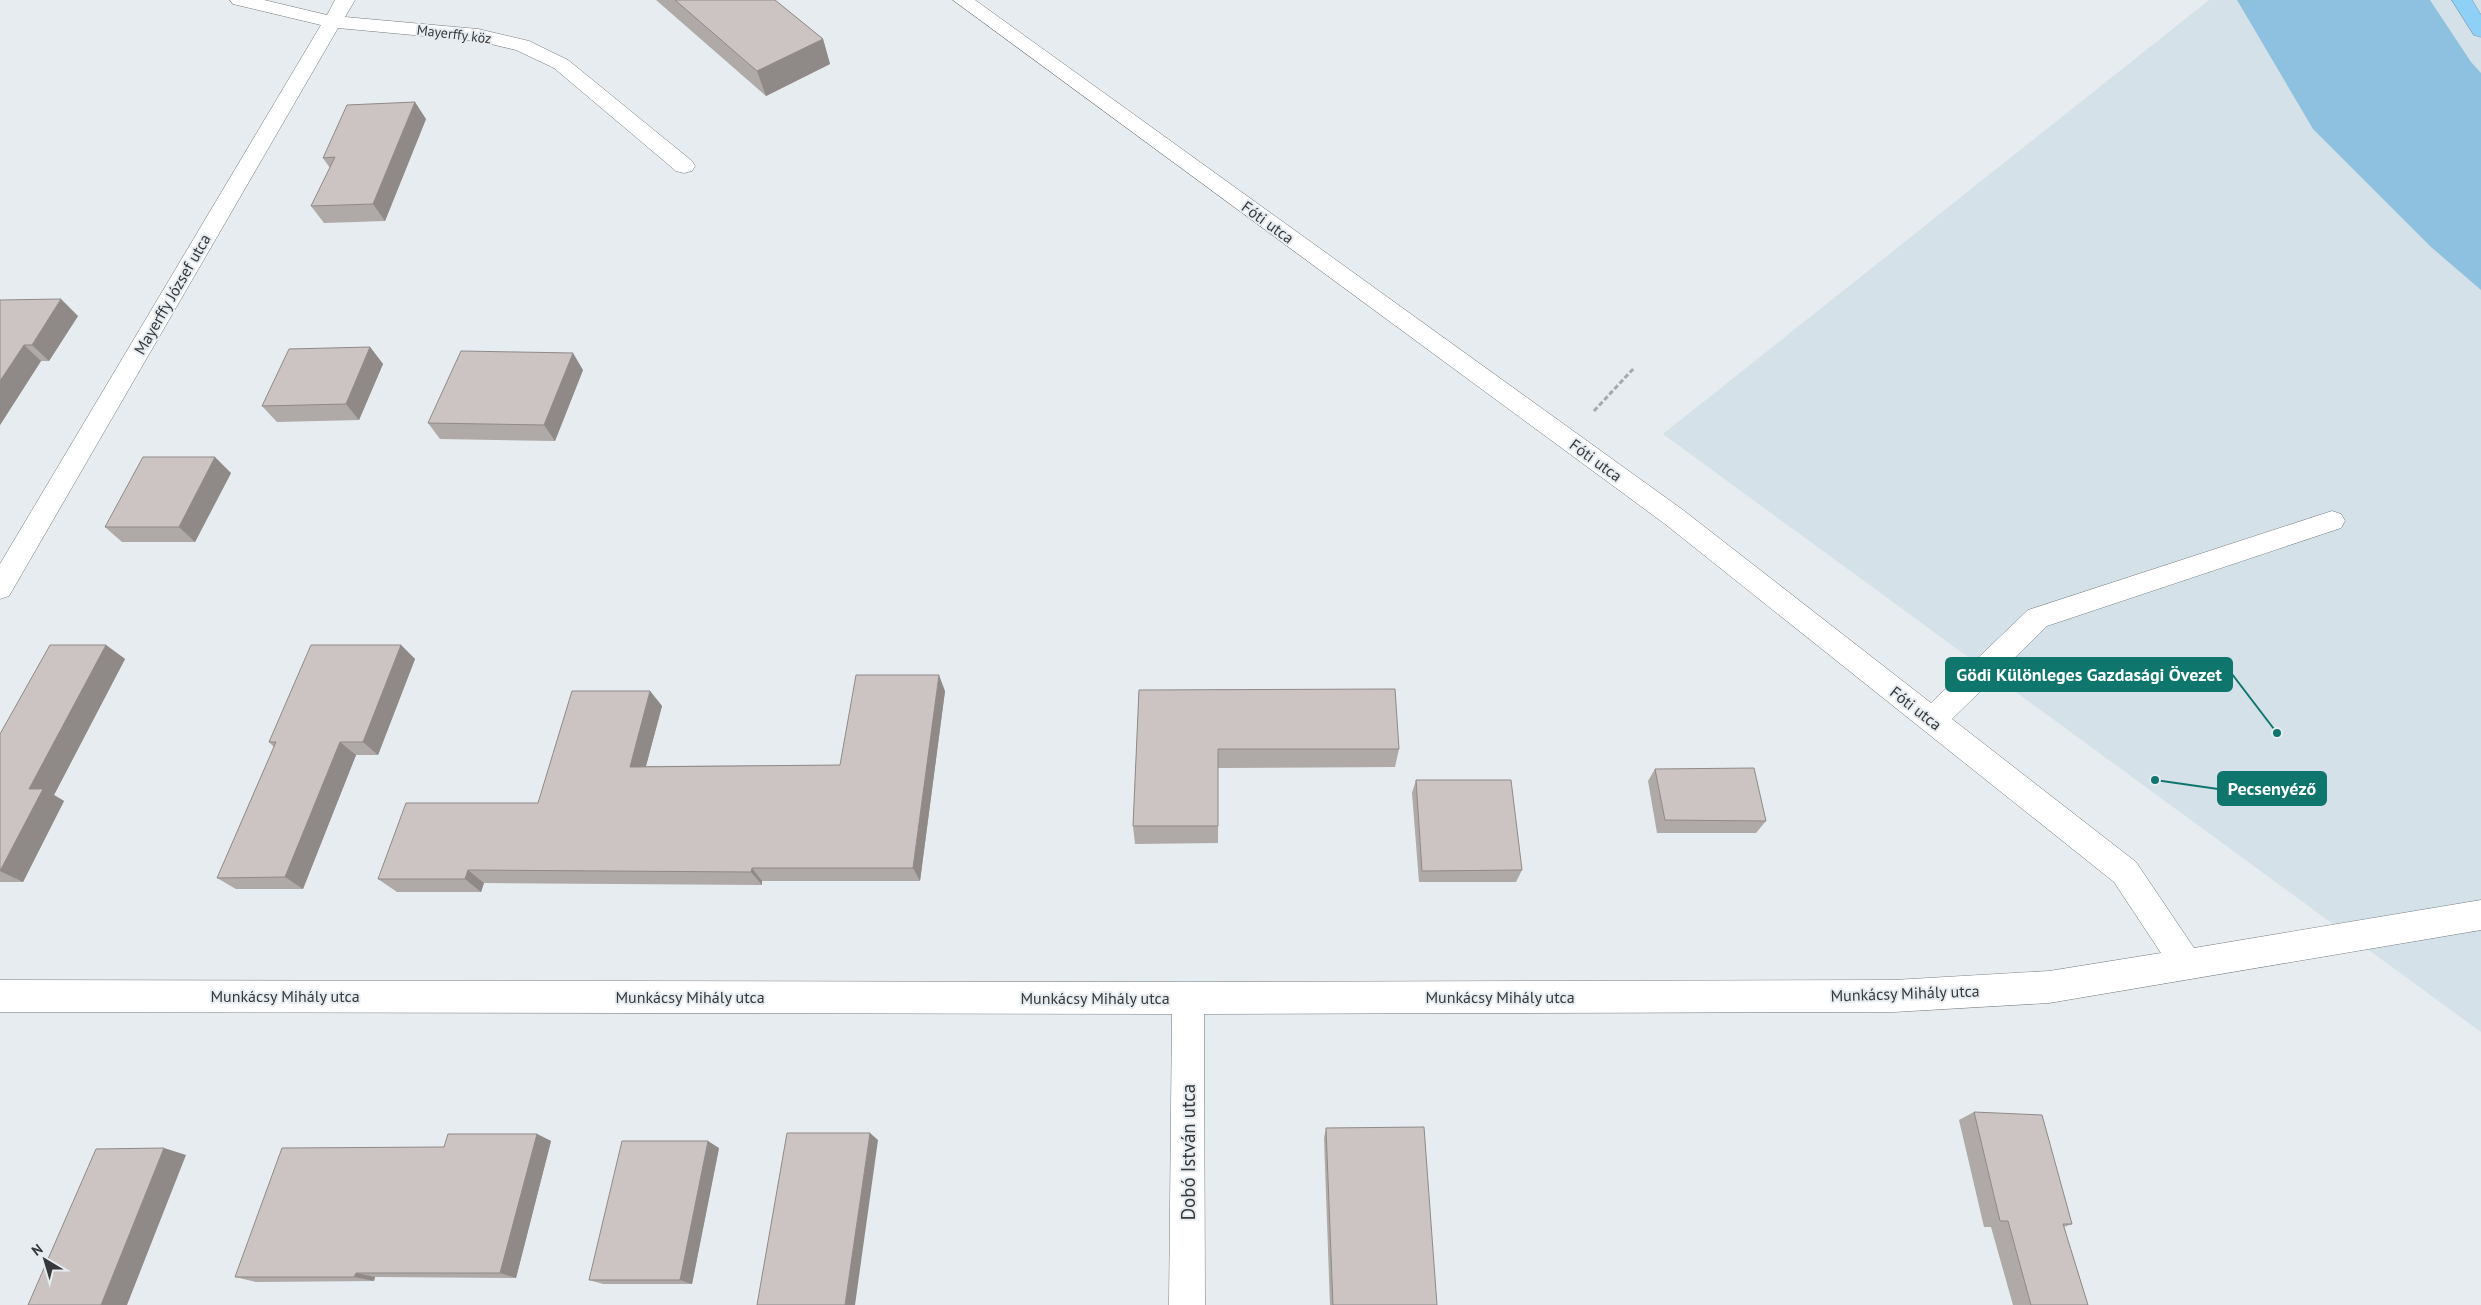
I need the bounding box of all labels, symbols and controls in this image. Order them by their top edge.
street label: Mayerffy köz [416,20,492,48]
street label: Fóti utca [1238,196,1298,248]
street label: Mayerffy József utca [129,230,215,358]
street label: Fóti utca [1566,434,1626,486]
callout: Gödi Különleges Gazdasági Övezet [1946,658,2232,691]
text: Gödi Különleges Gazdasági Övezet [1956,663,2222,686]
street label: Fóti utca [1886,682,1946,734]
callout: Pecsenyéző [2218,772,2326,805]
text: Pecsenyéző [2228,777,2317,800]
street label: Munkácsy Mihály utca [1830,980,1980,1006]
street label: Munkácsy Mihály utca [210,986,360,1006]
street label: Munkácsy Mihály utca [615,987,765,1007]
street label: Munkácsy Mihály utca [1425,987,1575,1007]
street label: Munkácsy Mihály utca [1020,988,1170,1008]
street label: Dobó István utca [1176,1084,1200,1220]
north arrow [20,1235,70,1285]
text: N [28,1240,46,1260]

